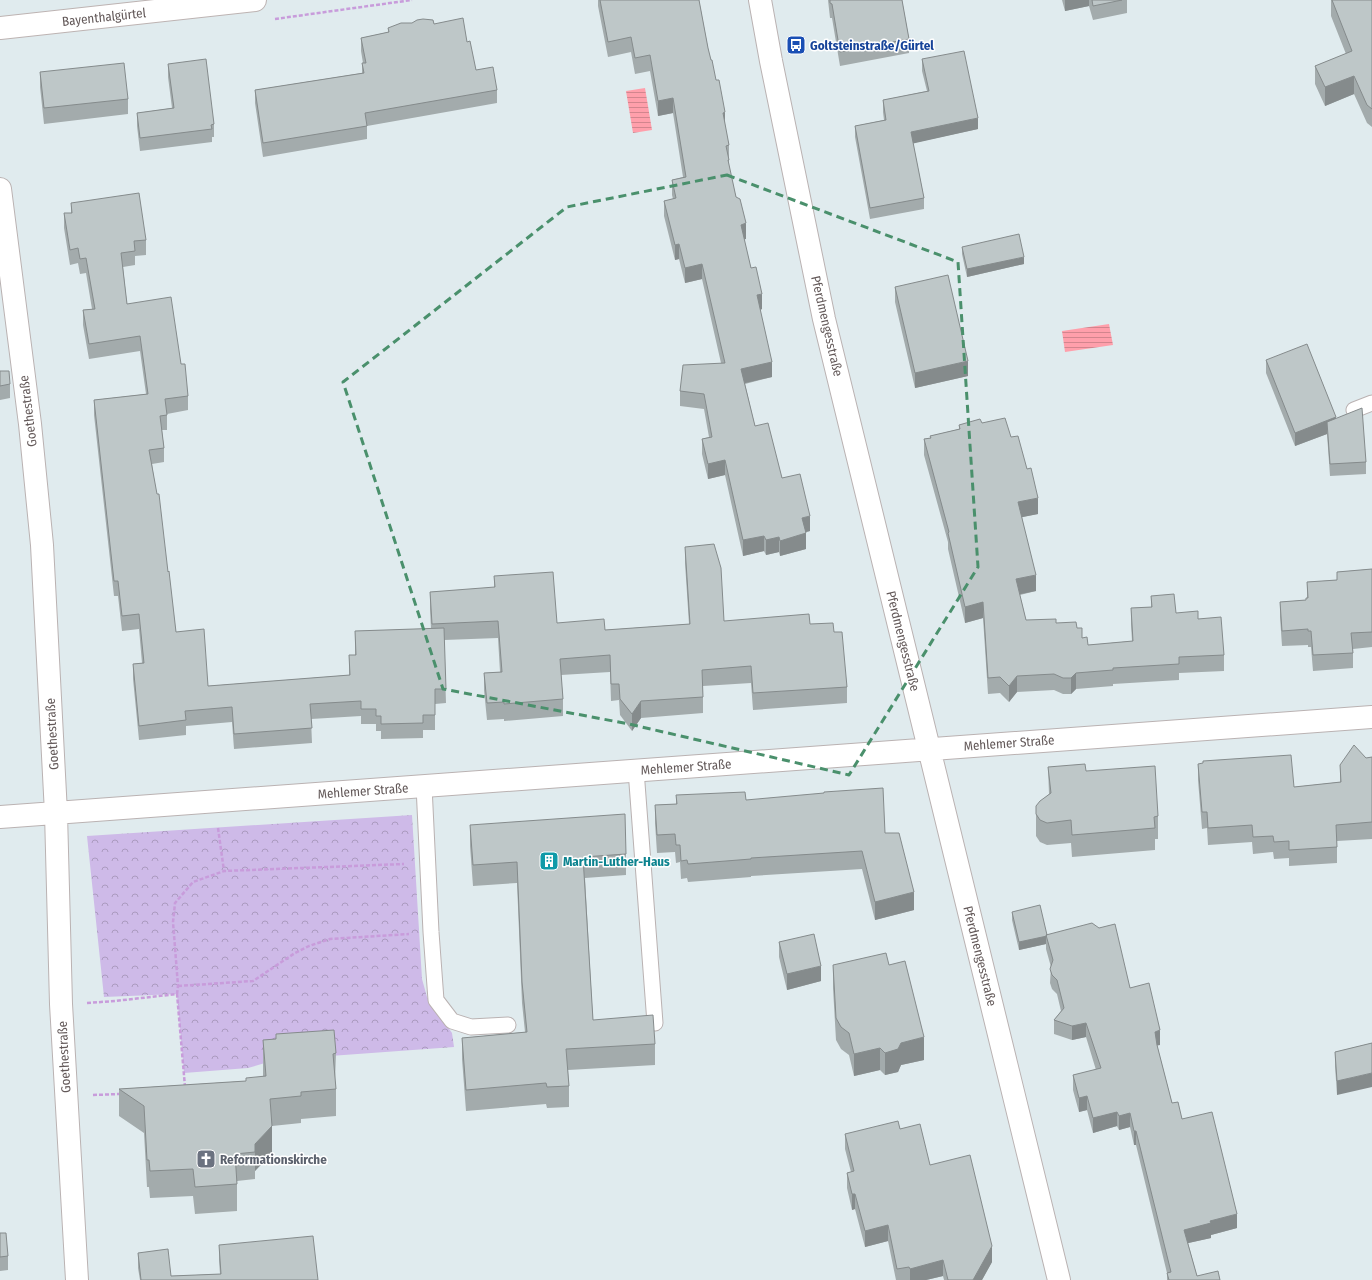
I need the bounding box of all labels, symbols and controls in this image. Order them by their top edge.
street label: Bayenthalgürtel [61,5,147,29]
bus stop icon: Goltsteinstraße/Gürtel [785,34,807,56]
place label: Goltsteinstraße/Gürtel [810,38,934,53]
street label: Pferdmengesstraße [808,274,846,378]
street label: Goethestraße [16,374,40,448]
street label: Pferdmengesstraße [883,589,923,693]
street label: Goethestraße [43,698,61,770]
street label: Mehlemer Straße [963,732,1055,754]
street label: Mehlemer Straße [640,756,732,778]
street label: Mehlemer Straße [317,780,409,802]
building icon: Martin-Luther-Haus [538,850,560,872]
place label: Martin-Luther-Haus [563,854,670,869]
street label: Pferdmengesstraße [960,904,1000,1008]
street label: Goethestraße [55,1021,73,1093]
church icon: Reformationskirche [195,1148,217,1170]
place label: Reformationskirche [220,1152,327,1167]

